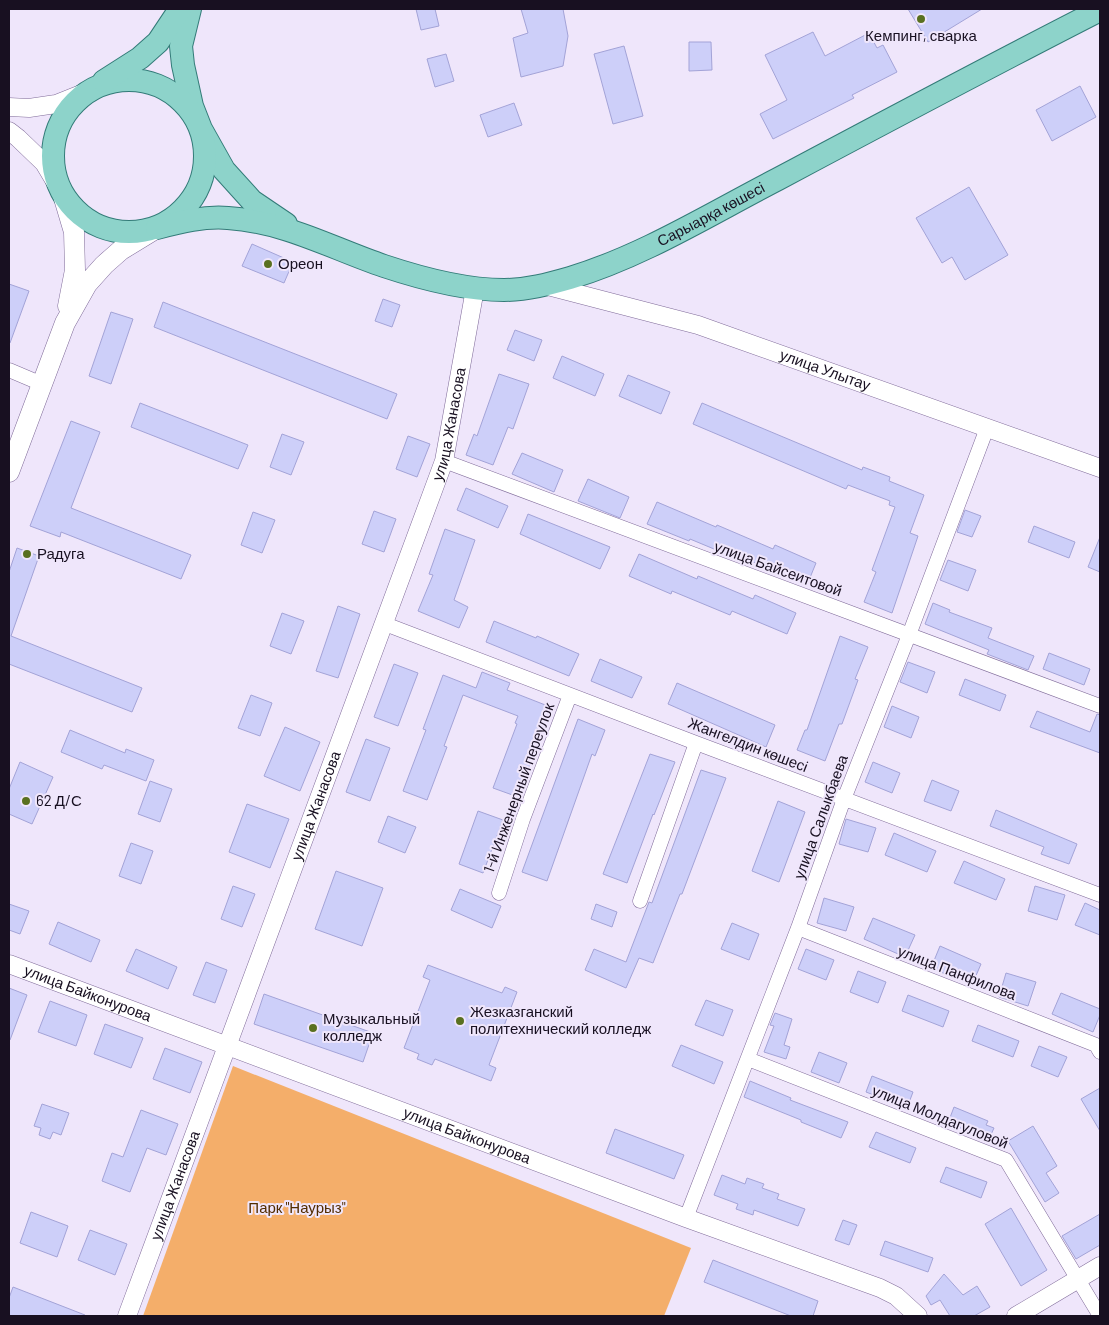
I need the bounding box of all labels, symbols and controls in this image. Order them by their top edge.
marker: Кемпинг, сварка [915,13,927,25]
place label: Кемпинг, сварка [865,26,978,44]
street label: Сарыарқа көшесі [654,178,767,249]
place label: Ореон [278,254,323,272]
marker: Ореон [262,258,274,270]
street label: улица Улытау [778,345,874,394]
street label: улица Жанасова [427,365,469,483]
street label: улица Байсеитовой [712,537,845,600]
place label: Радуга [37,544,85,562]
marker: Радуга [21,548,33,560]
street label: 1-й Инженерный переулок [479,700,557,875]
street label: Жангелдин көшесі [686,713,811,775]
street label: улица Жанасова [287,748,344,863]
street label: улица Салыкбаева [789,751,851,881]
place label: 62 Д/С [36,791,82,809]
marker: 62 Д/С [20,795,32,807]
street label: улица Панфилова [895,941,1020,1003]
street label: улица Байконурова [22,961,155,1025]
place label: Жезказганский политехнический колледж [470,1002,651,1037]
place label: Музыкальный колледж [323,1009,420,1044]
marker: Жезказганский политехнический колледж [454,1015,466,1027]
marker: Музыкальный колледж [307,1022,319,1034]
street label: улица Молдагуловой [870,1081,1011,1152]
street label: улица Байконурова [401,1103,534,1167]
street label: улица Жанасова [146,1127,203,1243]
park label: Парк "Наурыз" [248,1198,346,1216]

